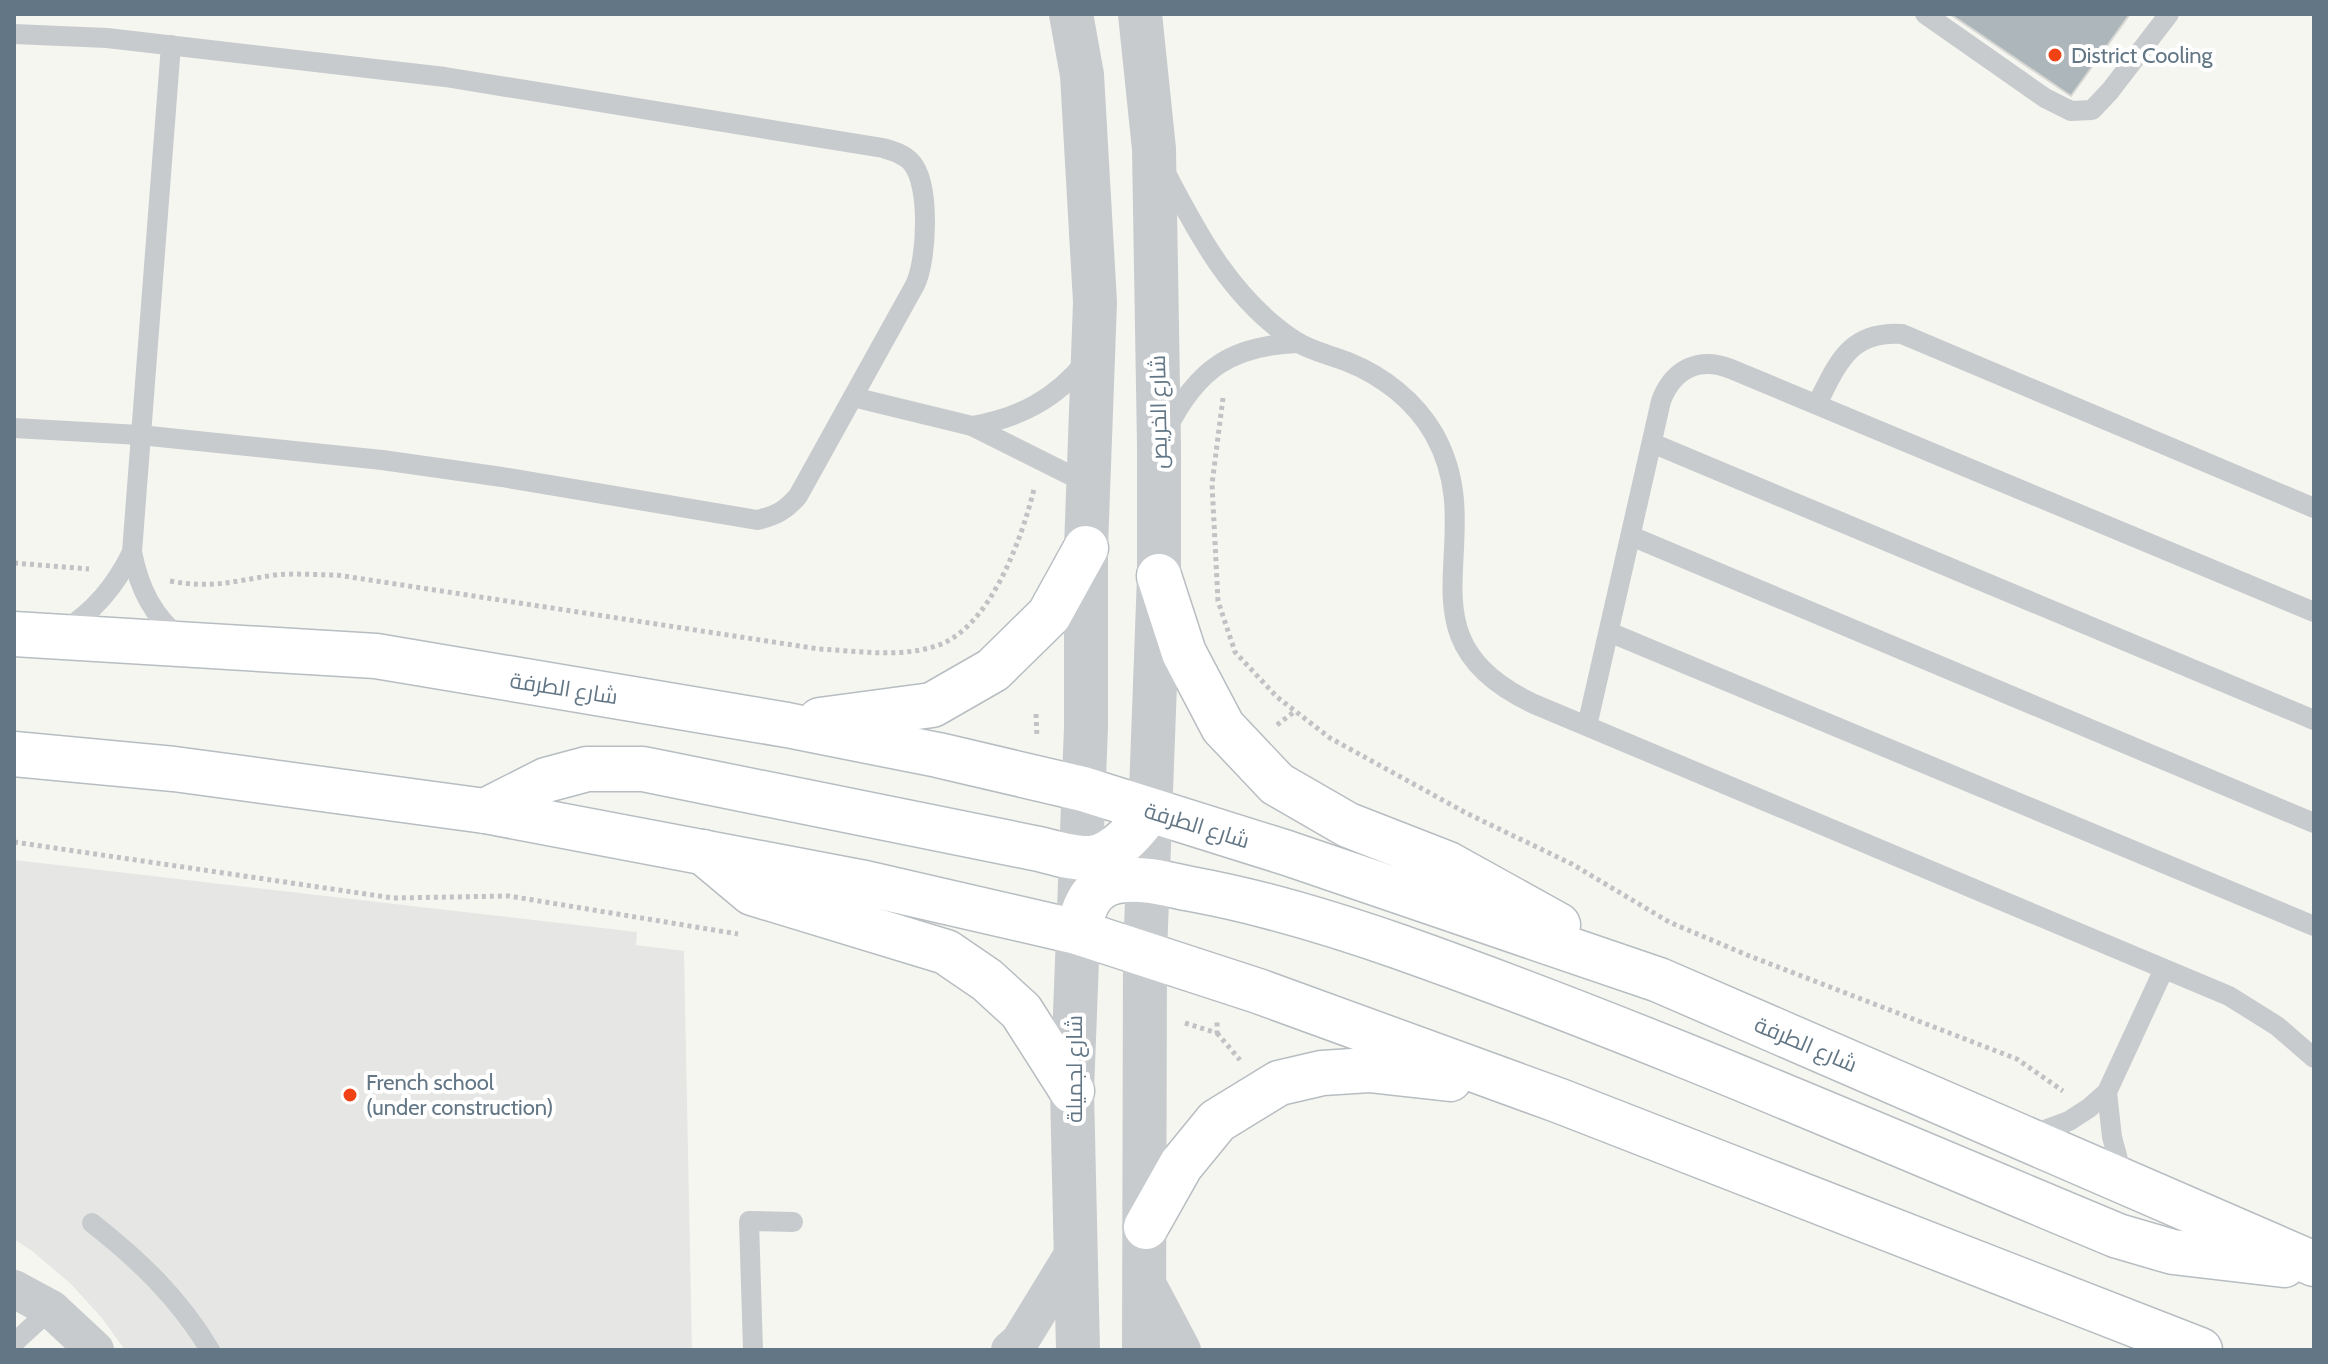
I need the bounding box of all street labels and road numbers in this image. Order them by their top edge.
street label: شارع الخريص [1144,355,1174,469]
street label: شارع الطرفة [508,667,620,711]
street label: شارع الطرفة [1141,797,1253,855]
street label: شارع الطرفة [1750,1011,1861,1079]
street label: شارع لجميلة [1061,1015,1089,1123]

